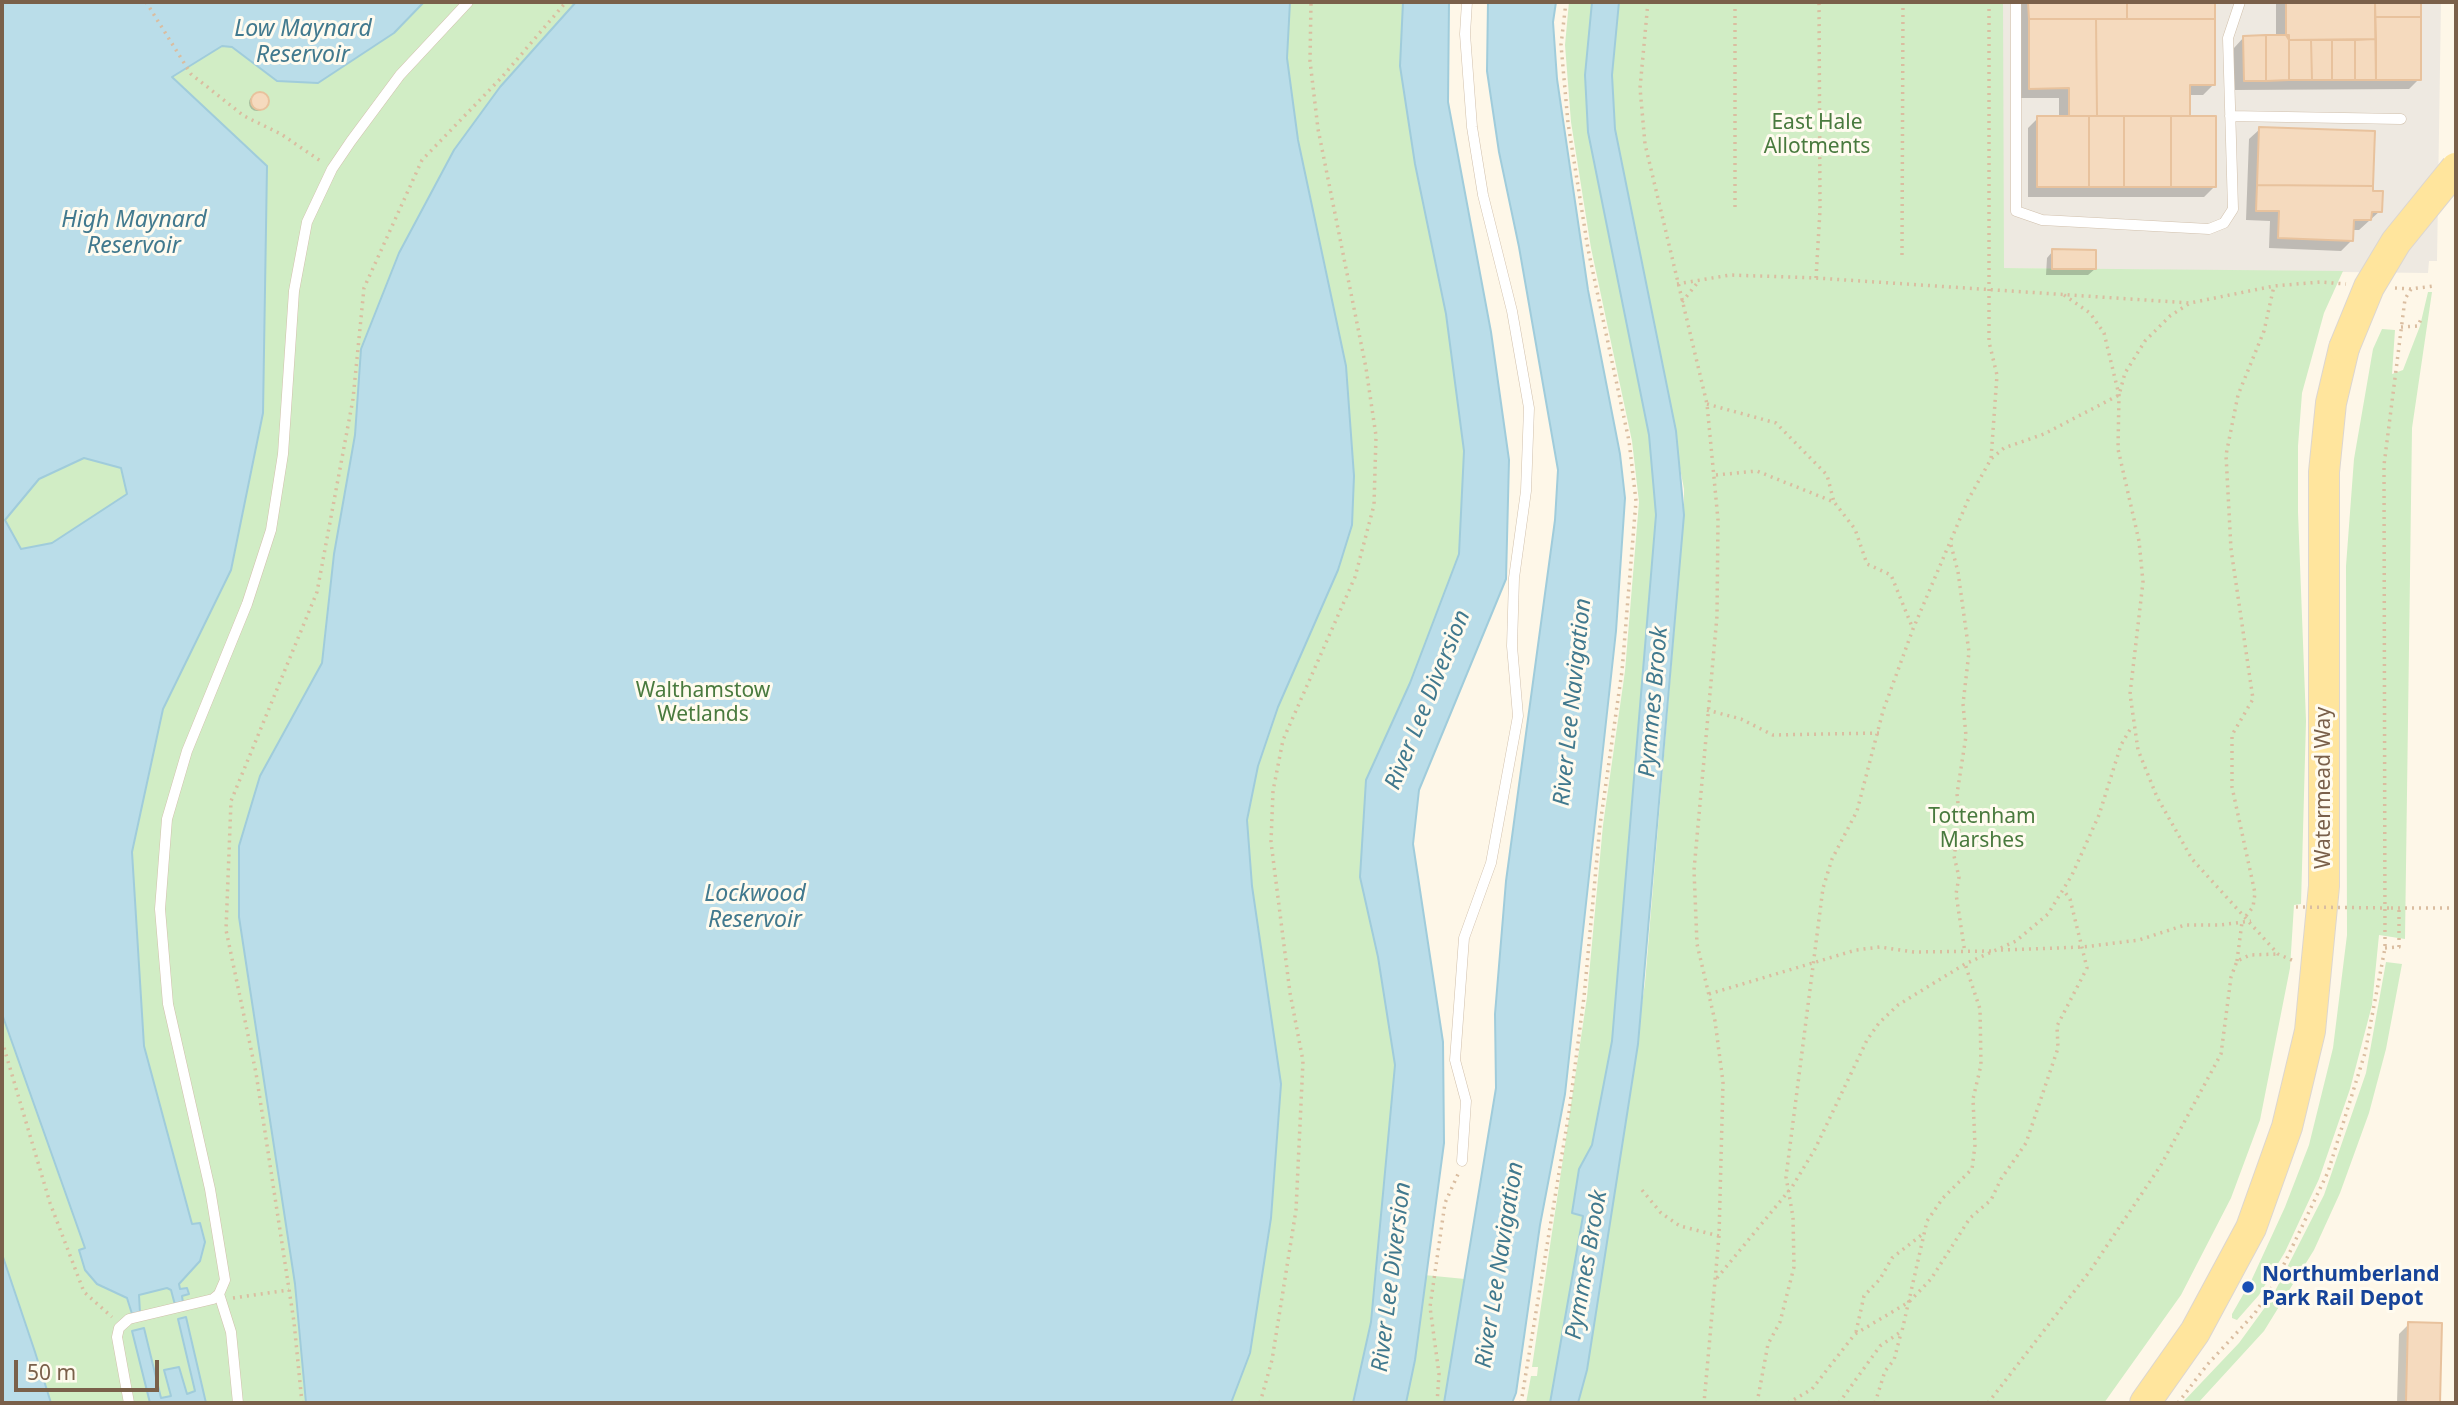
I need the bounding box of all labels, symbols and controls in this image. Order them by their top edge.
water label: Low Maynard Reservoir [234,15,372,69]
park label: East Hale Allotments [1764,110,1870,160]
water label: High Maynard Reservoir [61,206,207,260]
water label: River Lee Navigation [1548,597,1598,807]
water label: River Lee Diversion [1379,606,1477,794]
water label: Pymmes Brook [1634,625,1674,779]
park label: Walthamstow Wetlands [636,678,770,728]
street label: Watermead Way [2311,707,2337,869]
park label: Tottenham Marshes [1928,804,2036,854]
water label: Lockwood Reservoir [704,880,806,934]
water label: River Lee Navigation [1470,1160,1530,1370]
water label: River Lee Diversion [1367,1180,1417,1374]
water label: Pymmes Brook [1560,1188,1614,1342]
place label: Northumberland Park Rail Depot [2262,1262,2439,1312]
marker: Northumberland Park Rail Depot [2240,1279,2256,1295]
scale bar [18,1346,163,1390]
text: 50 m [27,1358,76,1386]

